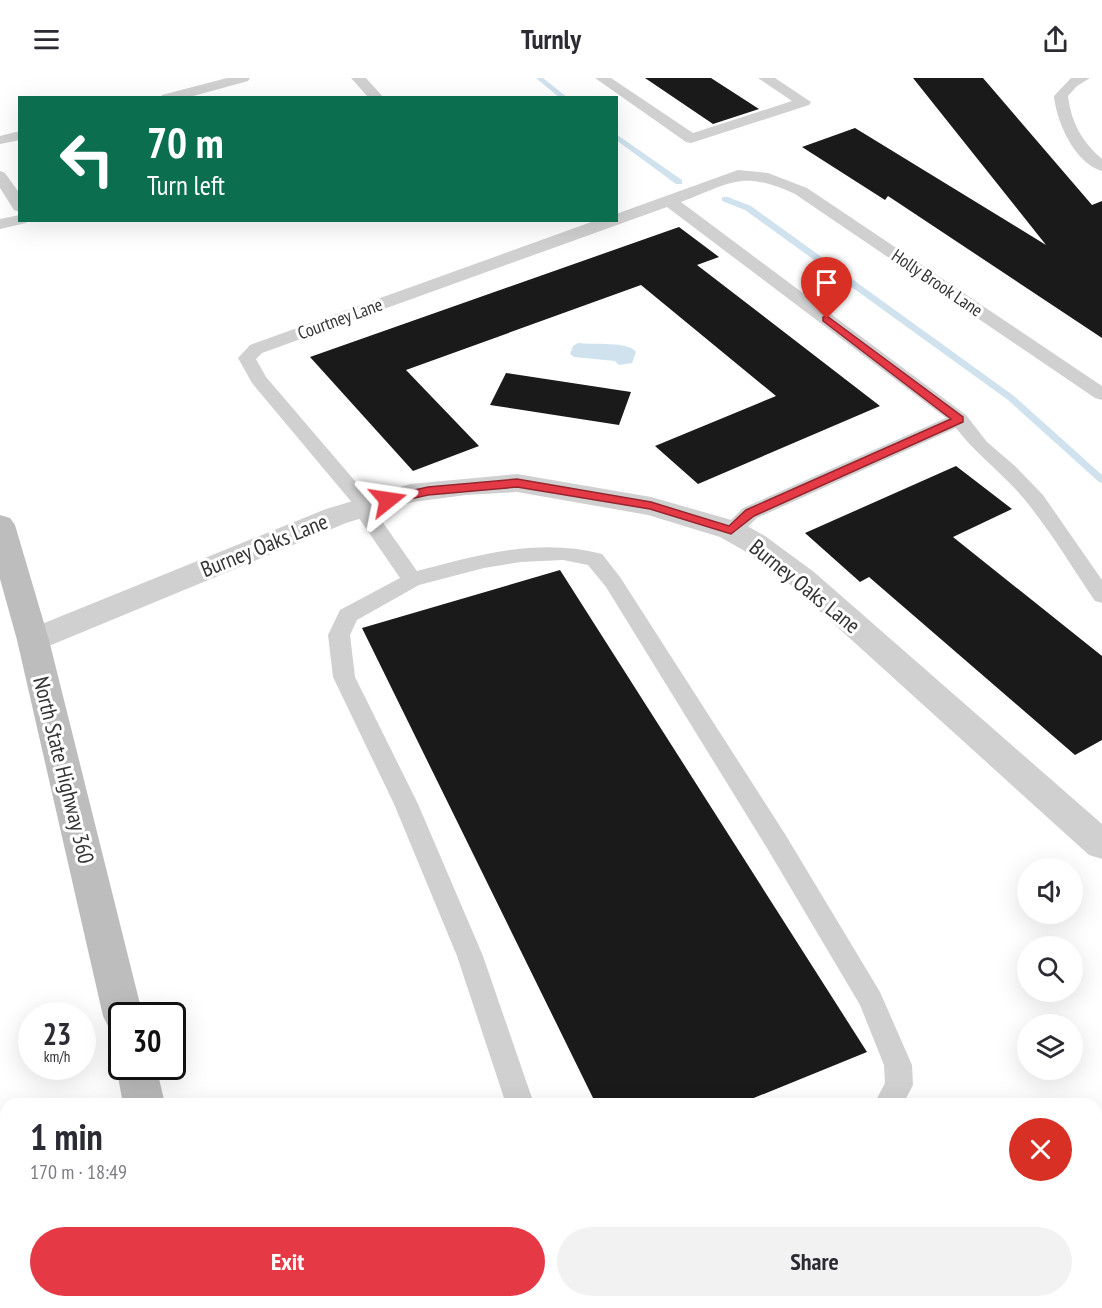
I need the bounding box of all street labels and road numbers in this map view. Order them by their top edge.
street label: Holly Brook Lane [887,244,987,321]
street label: Courtney Lane [294,293,385,344]
street label: Burney Oaks Lane [196,507,332,583]
street label: Burney Oaks Lane [744,533,866,639]
street label: North State Highway 360 [27,674,101,866]

